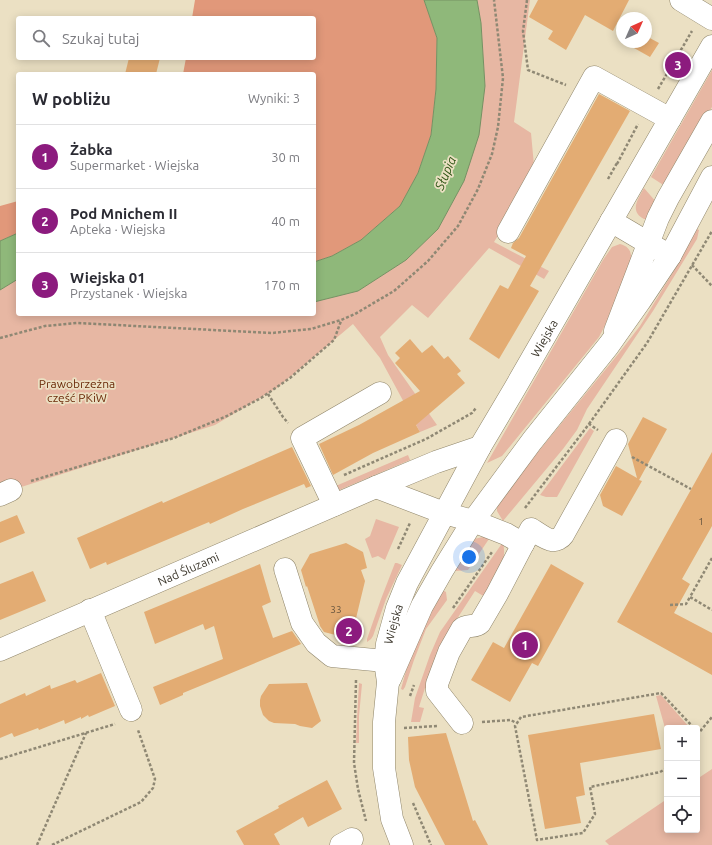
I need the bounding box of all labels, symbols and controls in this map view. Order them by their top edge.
north arrow [616,12,652,48]
search box [16,16,316,60]
icon: search [30,27,52,49]
text: Szukaj tutaj [62,30,139,47]
pin: 3 [665,50,691,80]
text: W pobliżu [32,89,111,108]
text: Wyniki: 3 [248,91,300,105]
text: Żabka [70,141,113,158]
text: 1 [41,150,49,164]
text: 30 m [271,150,300,164]
water label: Słupia [431,154,458,193]
text: Supermarket · Wiejska [70,158,199,172]
text: Pod Mnichem II [70,205,177,222]
text: 2 [41,214,49,228]
text: 40 m [271,214,300,228]
text: Apteka · Wiejska [70,222,165,236]
text: Wiejska 01 [70,269,146,286]
text: 3 [41,278,49,292]
text: 170 m [264,278,300,292]
text: Przystanek · Wiejska [70,286,187,300]
street label: Wiejska [528,317,560,359]
park label: Prawobrzeżna część PKiW [39,377,115,404]
house number: 1 [698,516,704,527]
your location [459,547,479,567]
street label: Nad Śluzami [155,549,221,588]
street label: Wiejska [381,602,405,645]
house number: 33 [330,604,342,615]
pin: 2 [336,616,362,646]
pin: 1 [512,630,538,660]
map controls [664,725,700,833]
button: + [664,725,700,761]
button: − [664,761,700,797]
button: locate [664,797,700,833]

